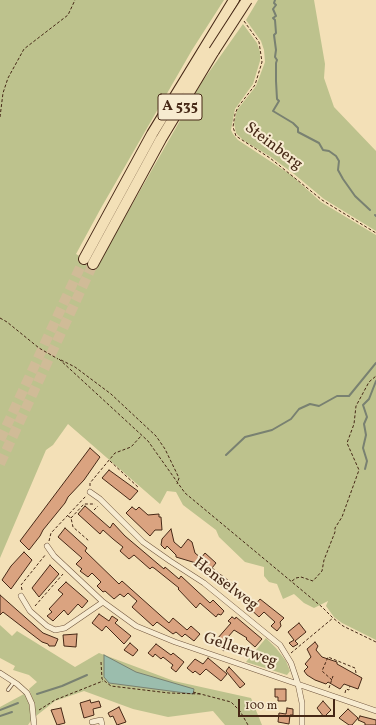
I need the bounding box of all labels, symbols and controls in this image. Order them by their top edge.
road number: A 535 [158,94,202,120]
street label: Steinberg [240,119,306,175]
street label: Henselweg [189,554,261,616]
street label: Gellertweg [201,629,279,673]
scale bar [240,691,337,717]
text: 100 m [245,698,277,714]

